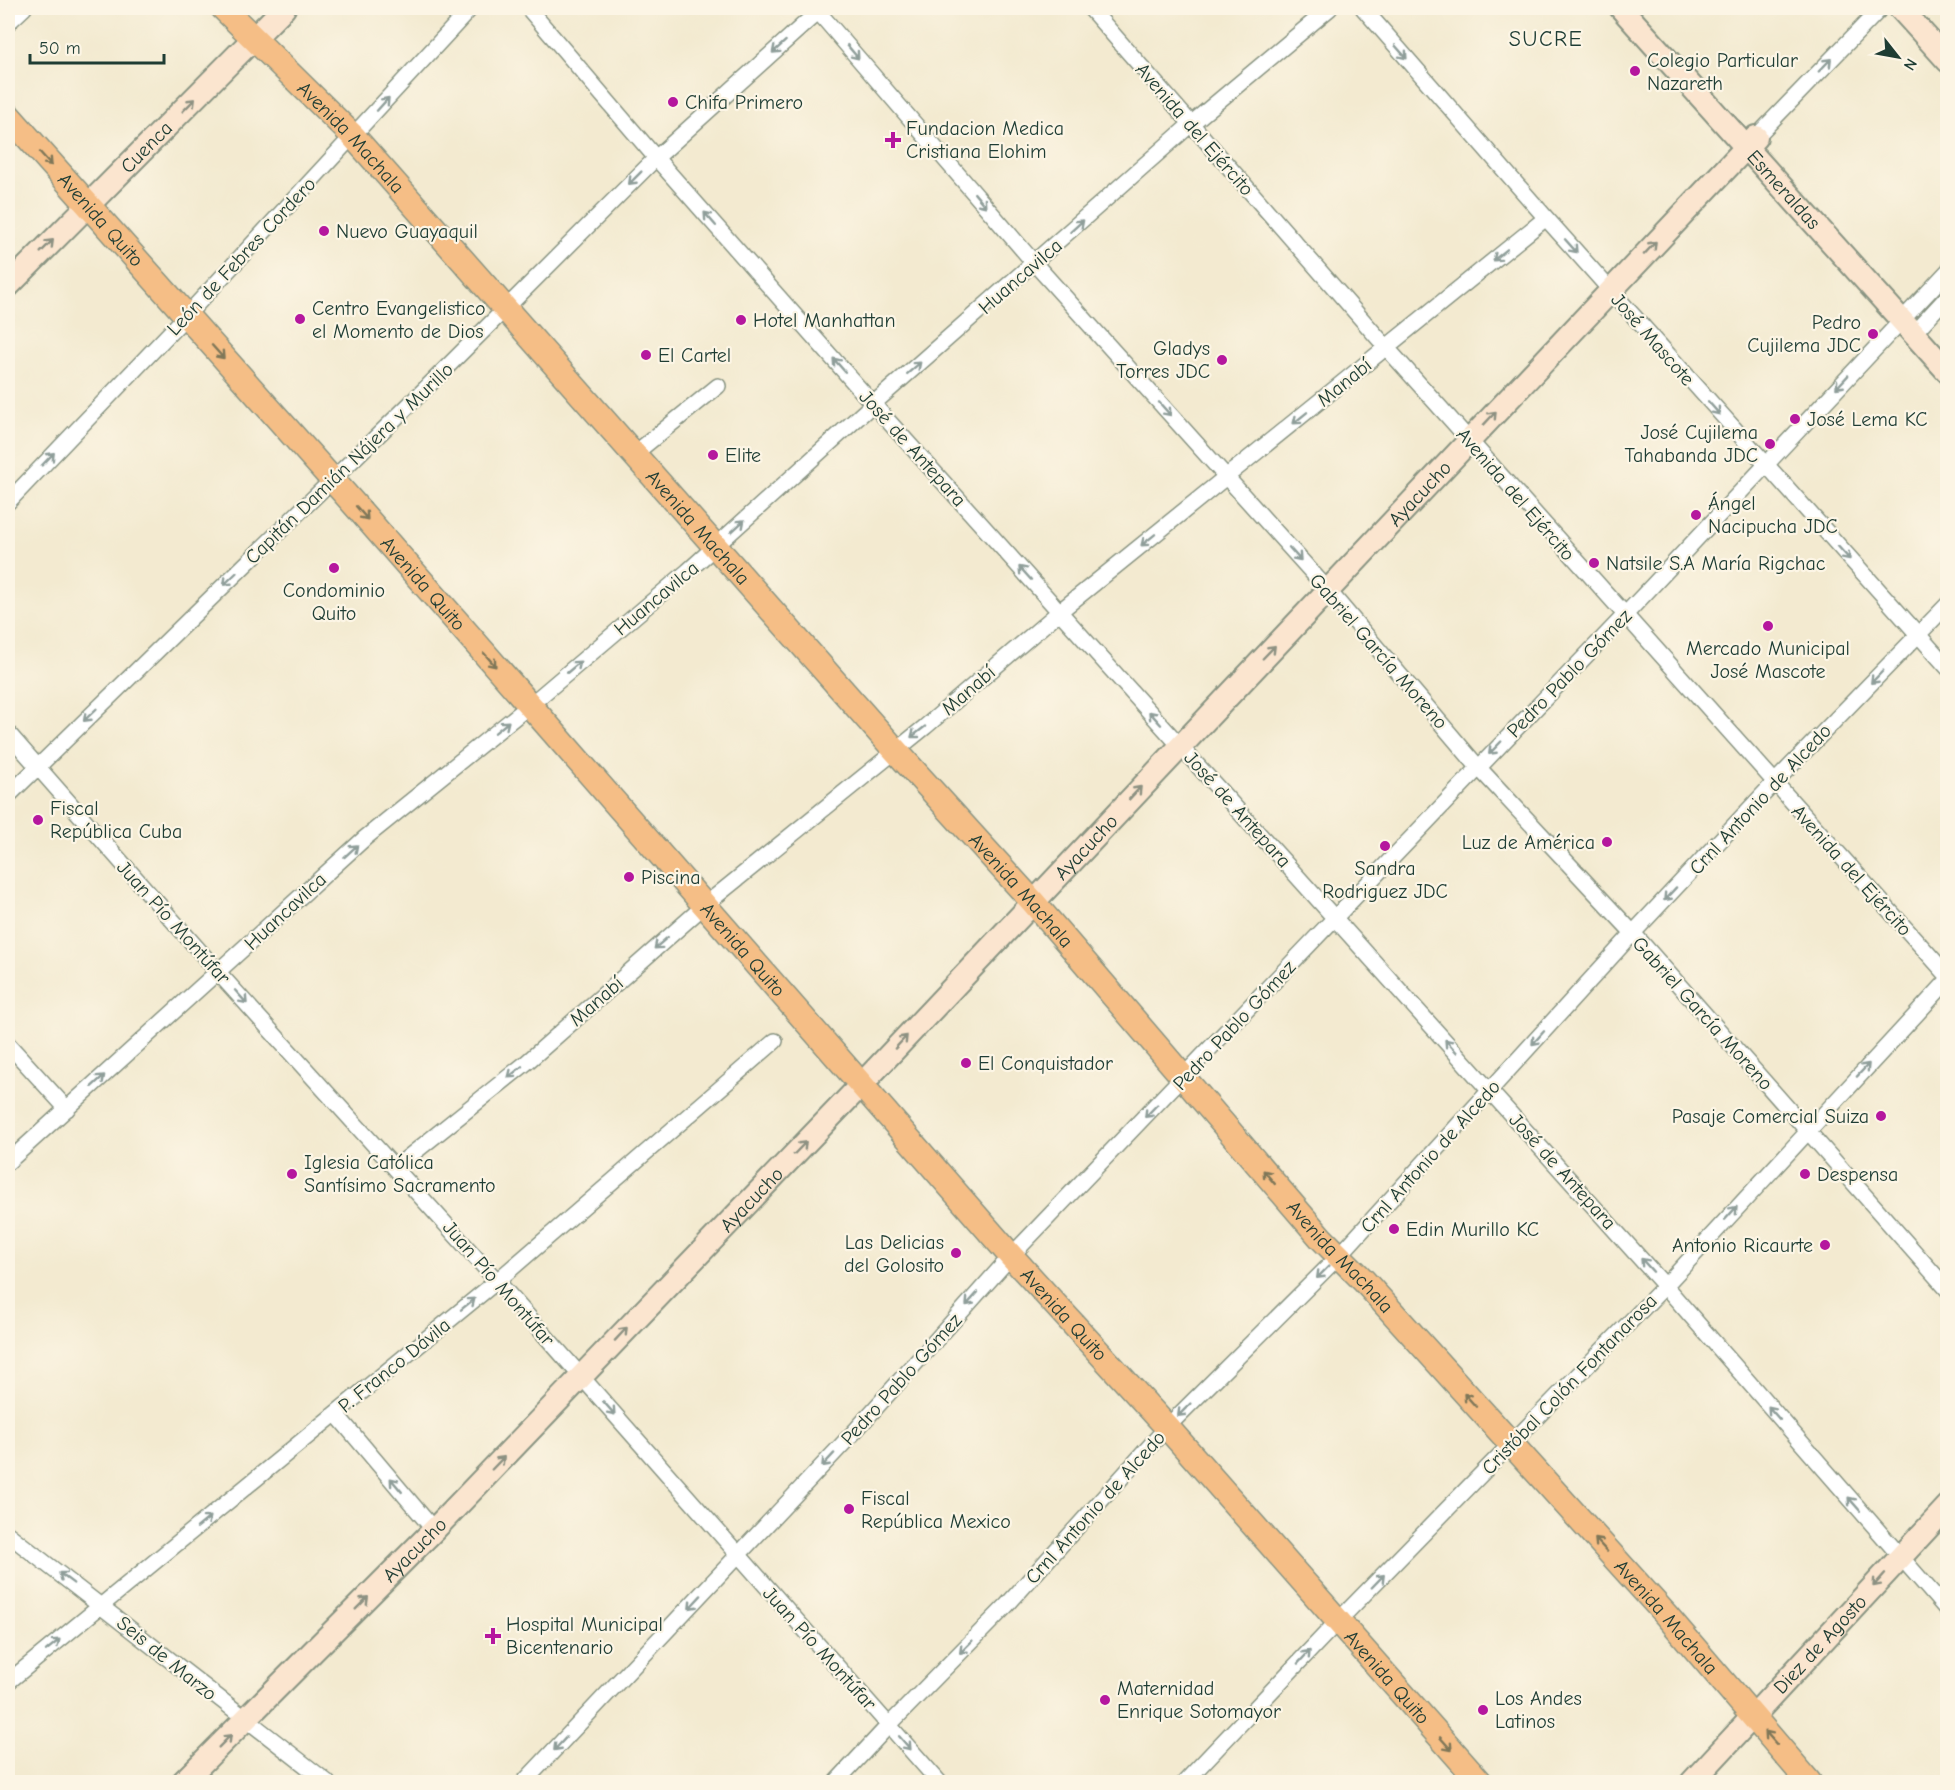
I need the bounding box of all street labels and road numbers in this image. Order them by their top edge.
street label: Avenida del Ejército [1131,58,1259,200]
street label: Avenida Machala [292,77,409,198]
street label: Cuenca [116,117,177,178]
street label: Esmeraldas [1742,146,1825,234]
street label: Avenida Quito [53,168,148,271]
street label: León de Febres Cordero [162,172,321,340]
street label: Huancavilca [974,234,1067,319]
street label: José Mascote [1606,288,1699,390]
street label: Manabí [1312,353,1377,411]
street label: Capitán Damián Nájera y Murillo [241,358,458,569]
street label: José de Antepara [854,385,971,511]
street label: Avenida del Ejército [1452,423,1580,565]
street label: Ayacucho [1384,456,1456,531]
street label: Avenida Machala [641,465,755,589]
street label: Avenida Quito [376,532,470,635]
street label: Huancavilca [609,556,703,640]
street label: Gabriel García Moreno [1305,569,1452,734]
street label: Pedro Pablo Gómez [1502,604,1637,742]
street label: Manabí [937,661,1000,720]
street label: Crnl Antonio de Alcedo [1685,719,1836,879]
street label: José de Antepara [1179,746,1296,872]
street label: Avenida del Ejército [1787,800,1917,941]
street label: Ayacucho [1050,810,1123,885]
street label: Avenida Machala [964,828,1078,952]
street label: Juan Pío Montúfar [112,856,235,989]
street label: Huancavilca [240,868,331,955]
street label: Avenida Quito [695,898,790,1001]
street label: Gabriel García Moreno [1628,932,1778,1095]
street label: Pedro Pablo Gómez [1168,955,1301,1095]
street label: Manabí [565,972,628,1031]
street label: Crnl Antonio de Alcedo [1356,1075,1505,1238]
street label: José de Antepara [1504,1108,1621,1234]
street label: Ayacucho [715,1162,788,1237]
street label: Avenida Machala [1282,1196,1398,1318]
street label: Juan Pío Montúfar [438,1216,559,1351]
street label: Avenida Quito [1016,1263,1112,1366]
street label: Cristóbal Colón Fontanarosa [1477,1289,1662,1479]
street label: Pedro Pablo Gómez [836,1309,967,1450]
street label: P. Franco Dávila [334,1313,455,1418]
street label: Crnl Antonio de Alcedo [1021,1426,1170,1589]
street label: Ayacucho [378,1513,452,1587]
street label: Avenida Machala [1609,1555,1723,1679]
street label: Juan Pío Montúfar [758,1582,881,1715]
street label: Diez de Agosto [1769,1590,1872,1699]
street label: Seis de Marzo [112,1611,221,1706]
street label: Avenida Quito [1340,1626,1435,1729]

